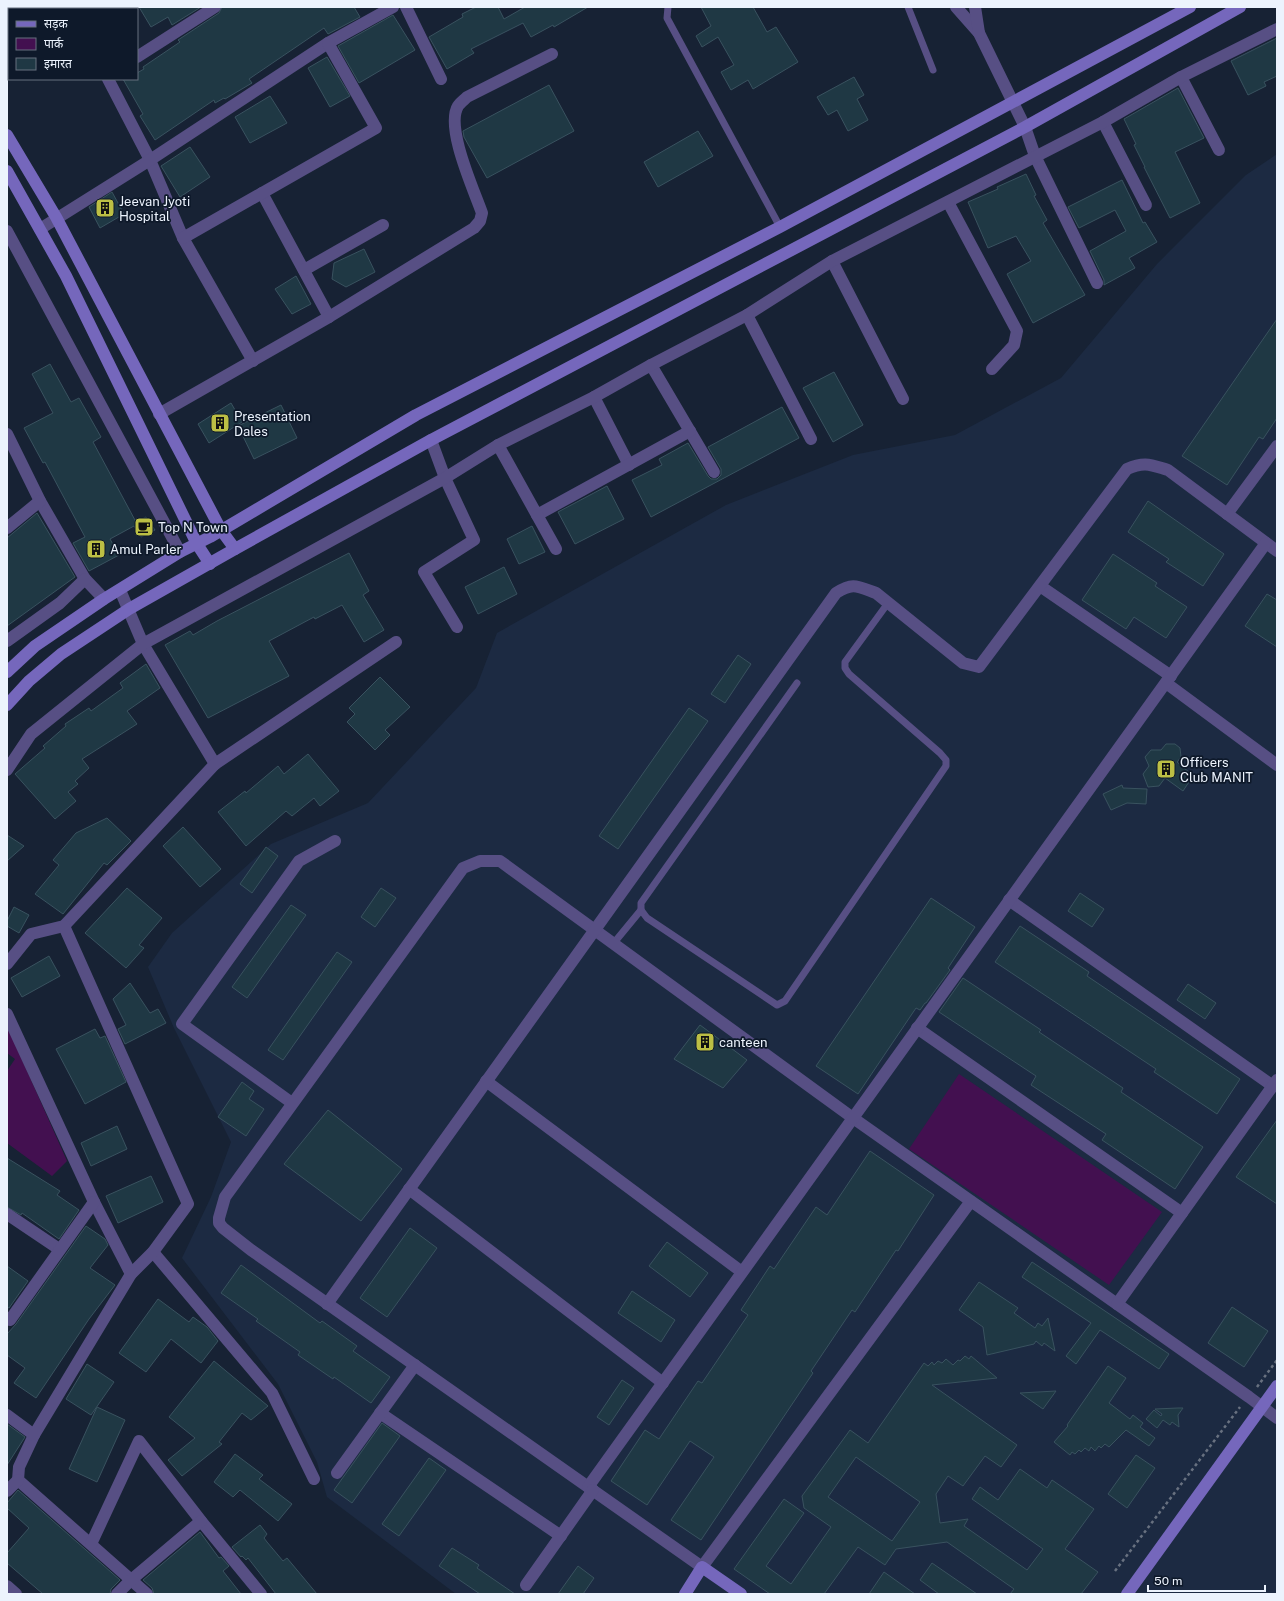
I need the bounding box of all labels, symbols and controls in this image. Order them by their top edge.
legend [8,8,138,80]
text: सड़क [44,17,69,31]
text: पार्क [44,37,64,51]
text: इमारत [44,57,73,71]
place label: Jeevan Jyoti Hospital [119,194,190,224]
building icon: Jeevan Jyoti Hospital [94,197,116,219]
place label: Presentation Dales [234,409,311,439]
building icon: Presentation Dales [209,412,231,434]
cafe icon: Top N Town [133,516,155,538]
place label: Top N Town [158,520,228,535]
building icon: Amul Parler [85,538,107,560]
place label: Amul Parler [110,542,182,557]
place label: Officers Club MANIT [1180,755,1253,785]
building icon: Officers Club MANIT [1155,758,1177,780]
building icon: canteen [694,1031,716,1053]
place label: canteen [719,1035,768,1050]
scale bar [1148,1567,1265,1593]
text: 50 m [1154,1574,1182,1588]

